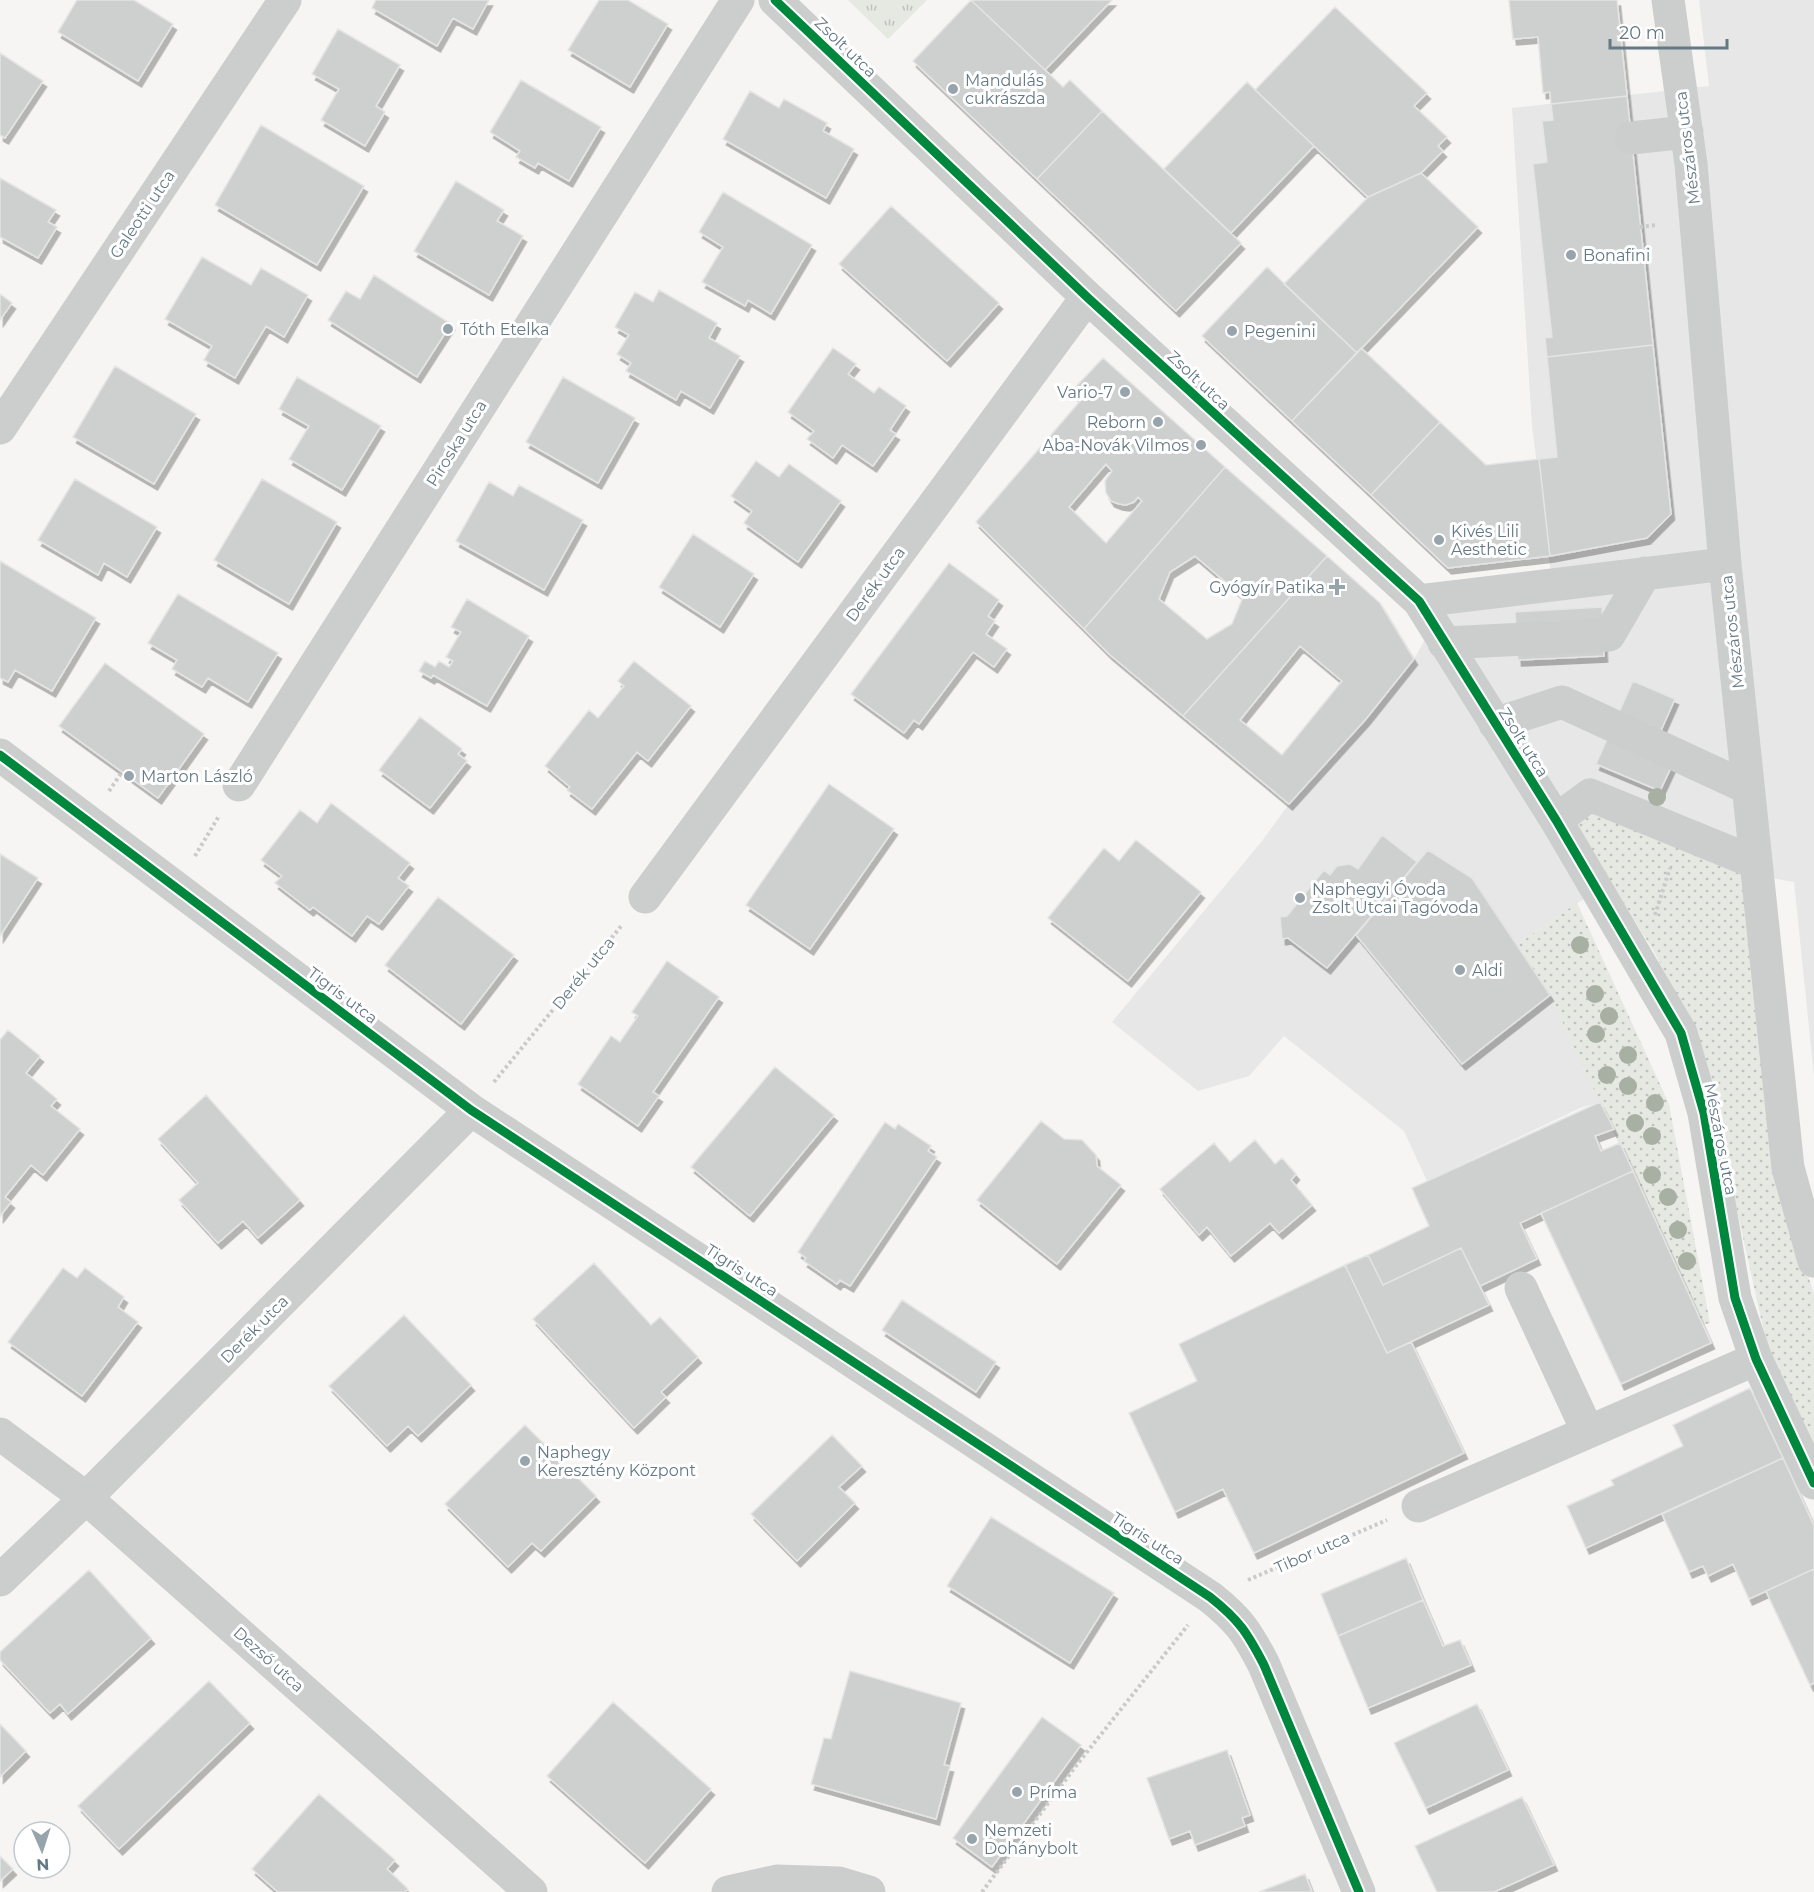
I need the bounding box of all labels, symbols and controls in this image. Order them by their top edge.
scale bar [1610,12,1727,50]
street label: Zsolt utca [811,13,880,81]
text: 20 m [1619,22,1665,44]
place label: Mandulás cukrászda [965,71,1046,108]
marker: Mandulás cukrászda [946,82,960,96]
street label: Mészáros utca [1671,90,1704,206]
street label: Galeotti utca [106,166,179,262]
place label: Bonafini [1583,246,1650,265]
marker: Bonafini [1564,248,1578,262]
place label: Tóth Etelka [460,320,549,339]
marker: Tóth Etelka [441,322,455,336]
place label: Pegenini [1244,322,1316,341]
marker: Pegenini [1225,324,1239,338]
street label: Zsolt utca [1163,347,1234,414]
place label: Vario-7 [1057,383,1113,402]
marker: Vario-7 [1118,385,1132,399]
street label: Piroska utca [422,397,491,490]
place label: Reborn [1087,413,1146,432]
marker: Reborn [1151,415,1165,429]
place label: Aba-Novák Vilmos [1043,436,1189,455]
marker: Aba-Novák Vilmos [1194,438,1208,452]
place label: Kivés Lili Aesthetic [1451,522,1527,559]
marker: Kivés Lili Aesthetic [1432,533,1446,547]
street label: Derék utca [842,543,909,625]
street label: Mészáros utca [1717,574,1748,690]
place label: Gyógyír Patika [1209,578,1325,597]
marker: Gyógyír Patika [1330,580,1344,594]
street label: Zsolt utca [1495,704,1552,781]
place label: Marton László [141,767,253,786]
marker: Marton László [122,769,136,783]
place label: Naphegyi Óvoda Zsolt Utcai Tagóvoda [1312,880,1479,917]
marker: Naphegyi Óvoda Zsolt Utcai Tagóvoda [1293,891,1307,905]
street label: Derék utca [548,933,618,1013]
place label: Aldi [1472,961,1503,980]
street label: Tigris utca [304,963,381,1028]
marker: Aldi [1453,963,1467,977]
street label: Mészáros utca [1700,1081,1741,1197]
street label: Tigris utca [702,1240,781,1301]
street label: Derék utca [217,1292,292,1367]
place label: Naphegy Keresztény Központ [537,1443,697,1480]
marker: Naphegy Keresztény Központ [518,1454,532,1468]
street label: Tigris utca [1108,1508,1187,1569]
street label: Tibor utca [1272,1527,1353,1577]
street label: Dezső utca [229,1623,308,1696]
place label: Príma [1029,1783,1077,1802]
marker: Príma [1010,1785,1024,1799]
north arrow [12,1820,72,1880]
place label: Nemzeti Dohánybolt [984,1821,1079,1858]
marker: Nemzeti Dohánybolt [965,1832,979,1846]
text: N [36,1855,50,1874]

